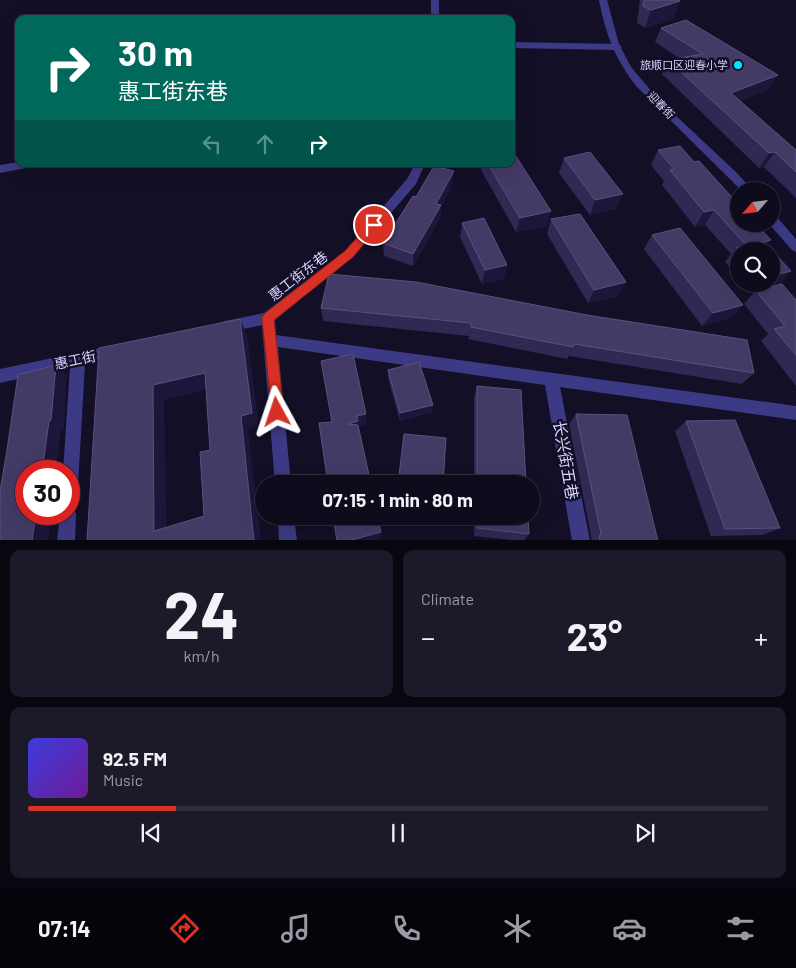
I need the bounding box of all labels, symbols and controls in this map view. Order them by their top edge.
text: 30 m [118,31,193,73]
icon: right [35,35,100,100]
place label: 旅顺口区迎春小学 [640,58,728,71]
marker: 旅顺口区迎春小学 [732,59,744,71]
text: 惠工街东巷 [118,77,228,103]
street label: 迎春街 [645,88,677,121]
icon: left [198,130,226,158]
icon: ahead [251,130,279,158]
icon: right [304,130,332,158]
north arrow [730,182,780,232]
map controls [730,182,780,292]
pin [353,204,395,246]
icon: arrive [360,211,388,239]
button: search [730,242,780,292]
street label: 惠工街东巷 [265,247,331,304]
street label: 惠工街 [53,347,97,372]
position arrow [250,385,302,437]
street label: 长兴街五巷 [550,419,583,501]
speed limit sign: 30 [15,460,80,525]
text: 07:15 · 1 min · 80 m [322,488,473,511]
text: 24 [164,574,239,652]
text: Climate [421,589,474,608]
text: 23° [567,613,622,659]
text: − [421,620,435,654]
text: + [754,620,768,654]
text: km/h [183,646,220,665]
text: 92.5 FM [103,747,167,770]
text: Music [103,770,143,789]
icon: previous [137,819,165,847]
icon: pause [384,819,412,847]
icon: next [631,819,659,847]
icon: directions [167,911,202,946]
icon: music [278,911,313,946]
icon: phone [389,911,424,946]
icon: climate [500,911,535,946]
icon: car [612,911,647,946]
icon: filters [723,911,758,946]
text: 07:14 [38,915,91,941]

